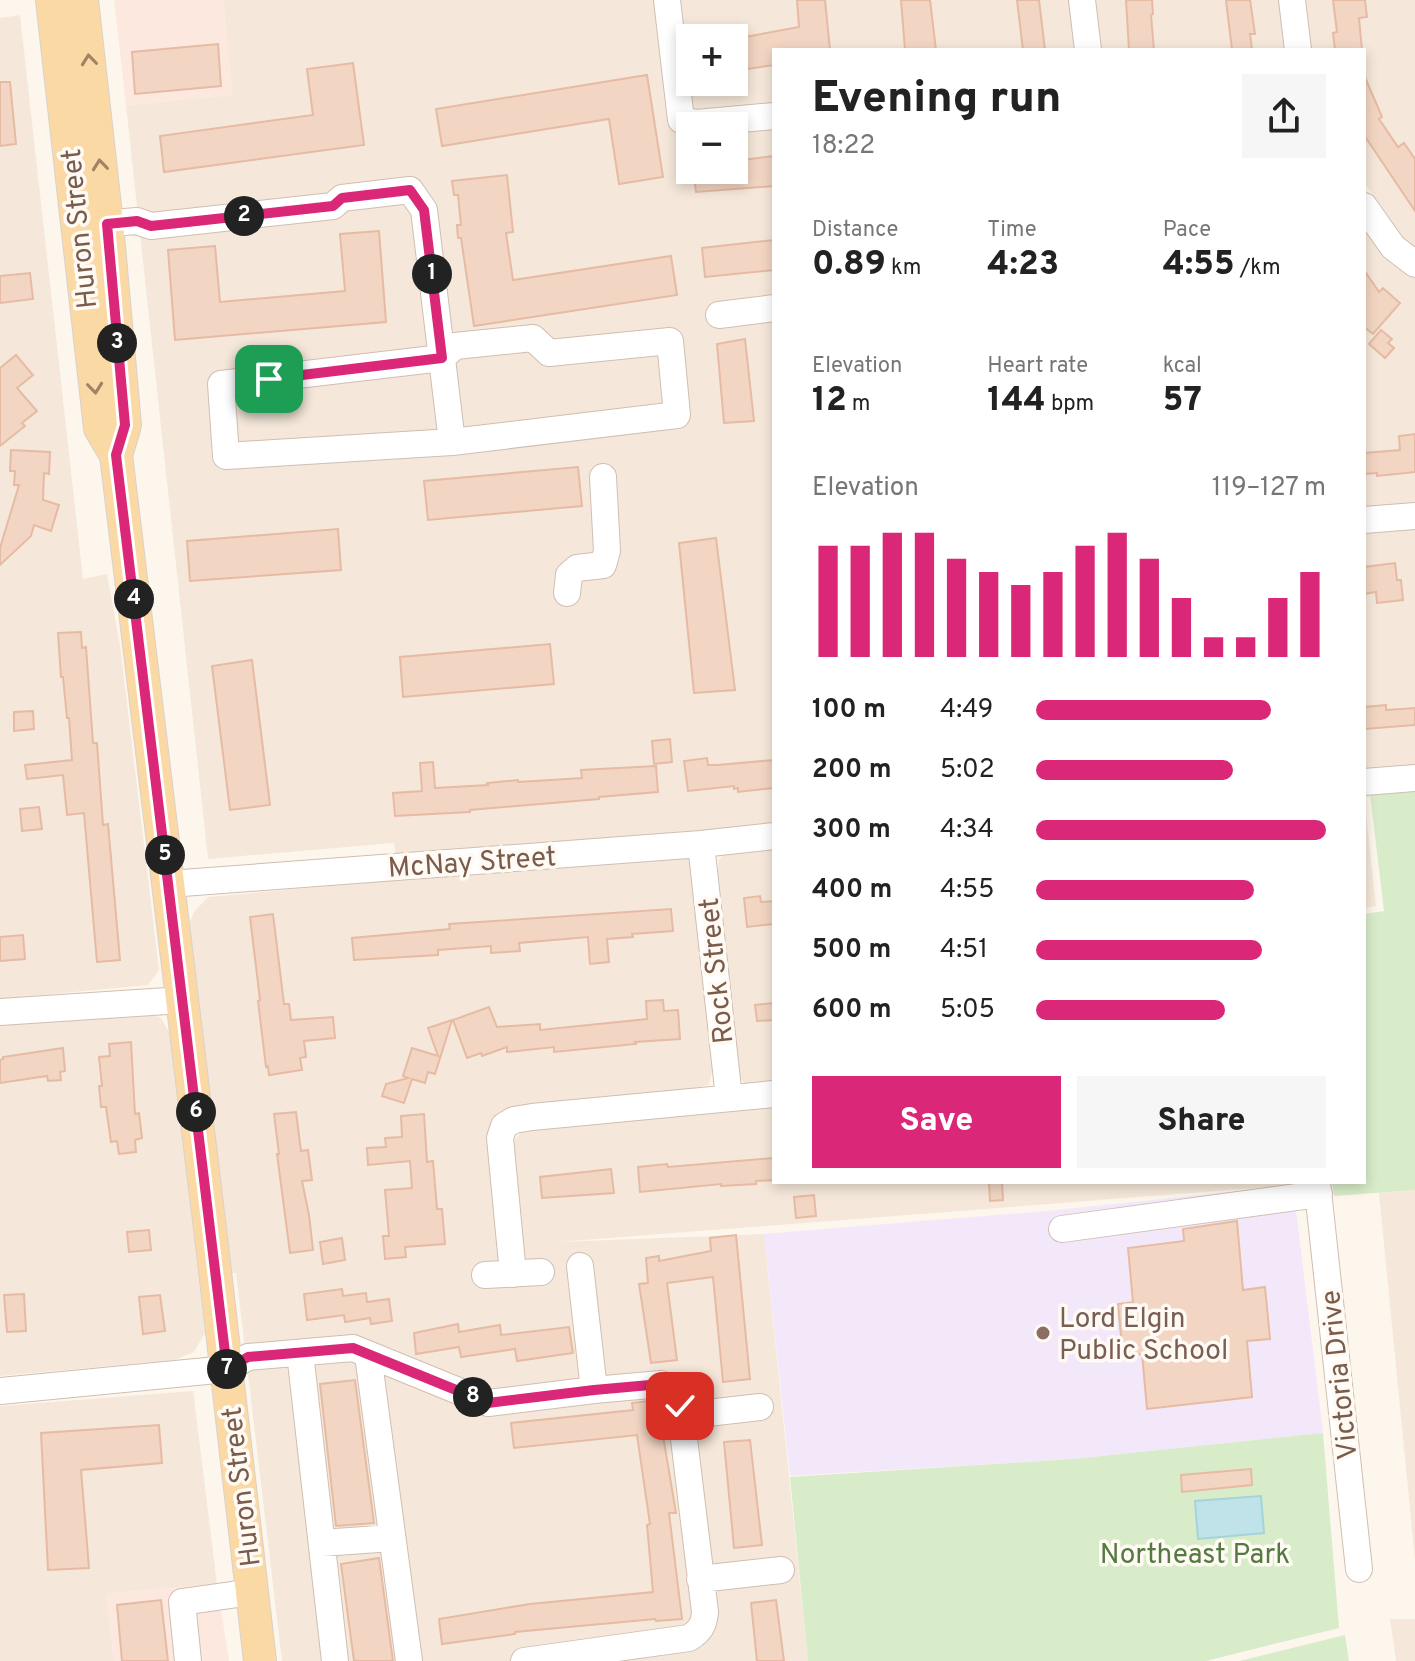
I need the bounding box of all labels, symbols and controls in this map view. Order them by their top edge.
map controls [676,24,748,184]
button: + [676,24,748,96]
one-way arrow [80,54,97,67]
text: Evening run [812,72,1061,128]
button: share [1242,74,1326,158]
button: − [676,112,748,184]
text: 18:22 [812,130,875,163]
street label: Huron Street [55,147,107,310]
one-way arrow [92,158,109,171]
pin: 2 [224,196,264,236]
text: 2 [237,202,251,229]
text: Distance [812,217,898,244]
text: Time [987,217,1037,244]
text: Pace [1163,217,1211,244]
text: 0.89 [812,244,886,287]
text: 4:23 [987,244,1059,287]
text: 4:55 [1163,244,1235,287]
pin: 1 [412,254,452,294]
text: km [886,255,922,282]
text: /km [1235,255,1281,282]
text: 1 [428,260,436,287]
pin: 3 [97,323,137,363]
text: 3 [110,329,124,356]
pin [235,345,303,413]
text: Elevation [812,353,902,380]
text: Heart rate [987,353,1088,380]
text: kcal [1163,353,1202,380]
icon: arrive [247,357,291,401]
text: 12 [812,380,847,423]
text: 144 [987,380,1046,423]
text: 57 [1163,380,1202,423]
one-way arrow [87,382,104,395]
text: m [847,391,871,418]
text: bpm [1046,391,1094,418]
text: Elevation [812,472,919,505]
text: 119–127 m [1212,472,1326,505]
pin: 4 [114,579,154,619]
text: 4 [127,585,141,612]
text: 100 m [812,694,886,727]
text: 4:49 [940,694,993,727]
text: 200 m [812,754,891,787]
text: 5:02 [940,754,995,787]
text: 300 m [812,814,891,847]
text: 4:34 [940,814,994,847]
pin: 5 [145,835,185,875]
street label: McNay Street [387,840,558,888]
text: 5 [158,841,172,868]
text: 400 m [812,874,892,907]
text: 4:55 [940,874,994,907]
street label: Rock Street [692,896,744,1045]
text: 500 m [812,934,891,967]
text: 4:51 [940,934,988,967]
text: 600 m [812,994,892,1027]
text: 5:05 [940,994,995,1027]
button: Save [812,1076,1061,1168]
button: Share [1077,1076,1326,1168]
pin: 6 [176,1092,216,1132]
text: 6 [189,1098,203,1125]
street label: Victoria Drive [1314,1288,1368,1461]
place label: Lord Elgin Public School [1059,1302,1228,1370]
marker: Lord Elgin Public School [1034,1324,1052,1342]
pin: 7 [207,1349,247,1389]
text: 7 [221,1355,233,1382]
pin [646,1372,714,1440]
pin: 8 [453,1377,493,1417]
text: 8 [466,1383,480,1410]
icon: check [658,1384,702,1428]
street label: Huron Street [215,1405,271,1569]
park label: Northeast Park [1100,1538,1290,1574]

